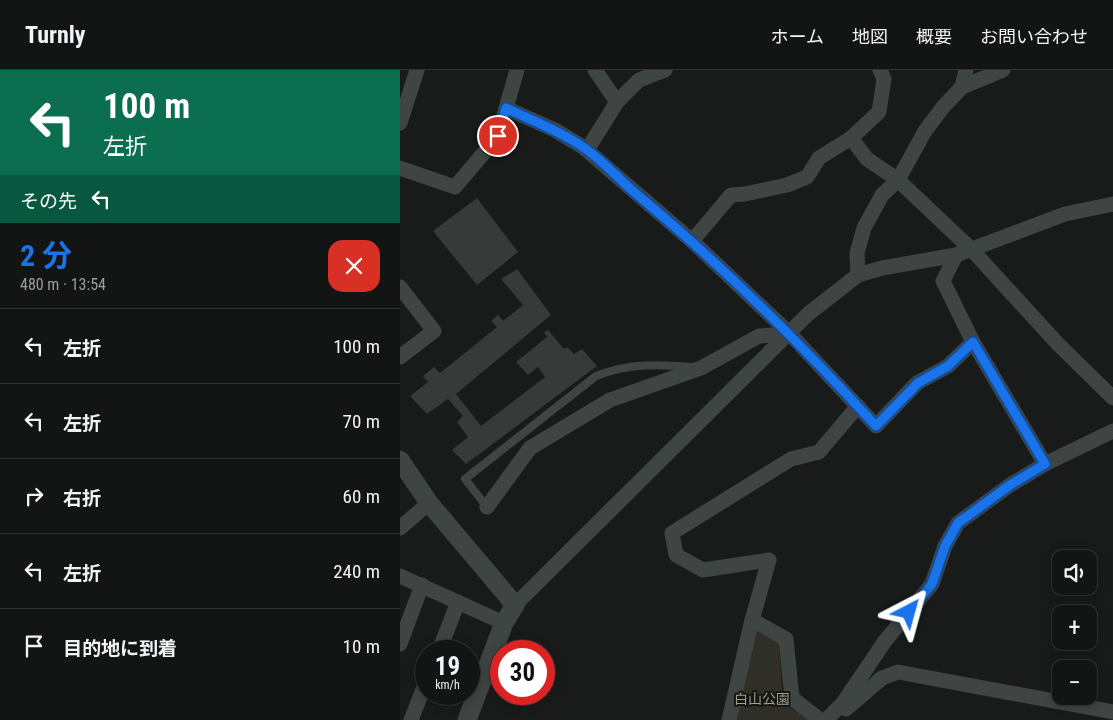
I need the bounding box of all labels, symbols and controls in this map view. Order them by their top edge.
text: Turnly [25,21,86,49]
text: ホーム [771,26,824,47]
text: 地図 [852,26,888,47]
text: 概要 [916,26,952,47]
text: お問い合わせ [980,26,1088,47]
text: 100 m [103,86,190,127]
icon: left [20,90,85,155]
pin [477,115,519,157]
icon: arrive [484,122,512,150]
text: 左折 [103,134,147,159]
icon: left [87,185,115,213]
text: その先 [20,190,77,213]
text: 2 分 [20,238,72,273]
button: close [328,240,380,292]
text: 480 m · 13:54 [20,275,106,294]
icon: left [20,332,48,360]
text: 100 m [333,335,380,358]
text: 左折 [63,337,101,360]
icon: left [20,407,48,435]
text: 70 m [343,410,380,433]
text: 左折 [63,412,101,435]
icon: right [20,482,48,510]
text: 60 m [343,485,380,508]
text: 右折 [63,487,101,510]
map controls [1052,550,1097,705]
button: sound [1052,550,1097,595]
icon: left [20,557,48,585]
text: 240 m [333,560,380,583]
text: 左折 [63,562,101,585]
position arrow [882,585,934,637]
button: + [1052,605,1097,650]
icon: arrive [20,632,48,660]
text: 10 m [343,635,380,658]
text: 目的地に到着 [63,637,177,660]
speed limit sign: 30 [490,640,555,705]
text: 19 [435,652,460,681]
button: − [1052,660,1097,705]
text: km/h [435,678,460,692]
park label: 白山公園 [734,691,790,707]

